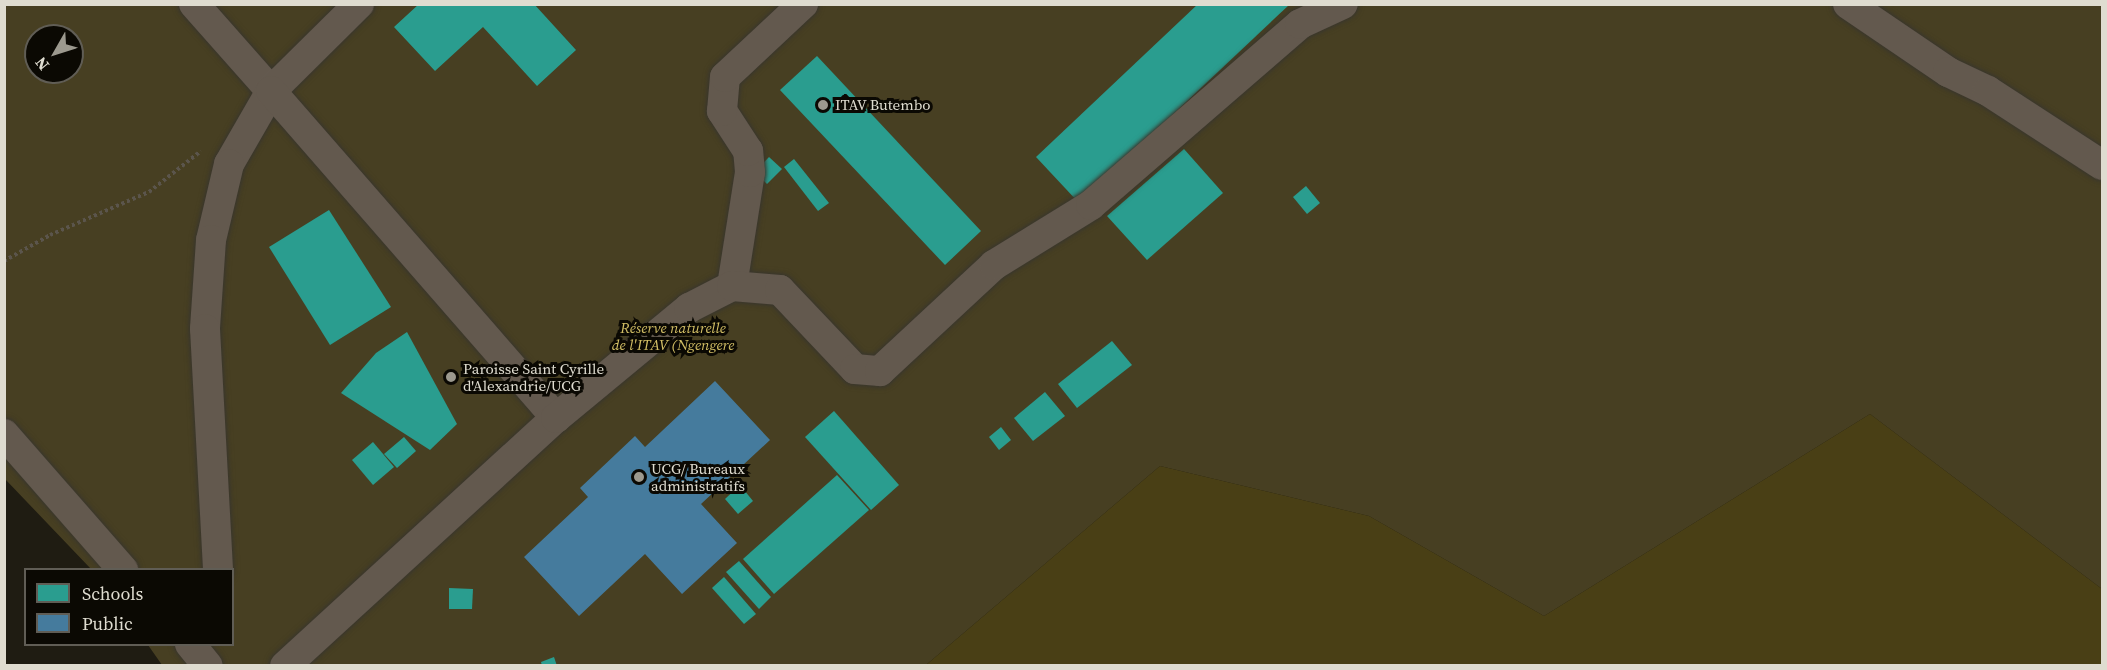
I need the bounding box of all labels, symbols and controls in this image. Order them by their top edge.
north arrow [24,24,84,84]
text: N [29,53,54,76]
place label: ITAV Butembo [835,96,931,114]
marker: ITAV Butembo [816,98,830,112]
park label: Réserve naturelle de l'ITAV (Ngengere [612,318,734,353]
place label: Paroisse Saint Cyrille d'Alexandrie/UCG [463,359,604,394]
marker: Paroisse Saint Cyrille d'Alexandrie/UCG [444,370,458,384]
place label: UCG/ Bureaux administratifs [651,459,745,494]
marker: UCG/ Bureaux administratifs [632,470,646,484]
legend [24,568,234,646]
text: Schools [82,581,143,606]
text: Public [82,611,133,636]

